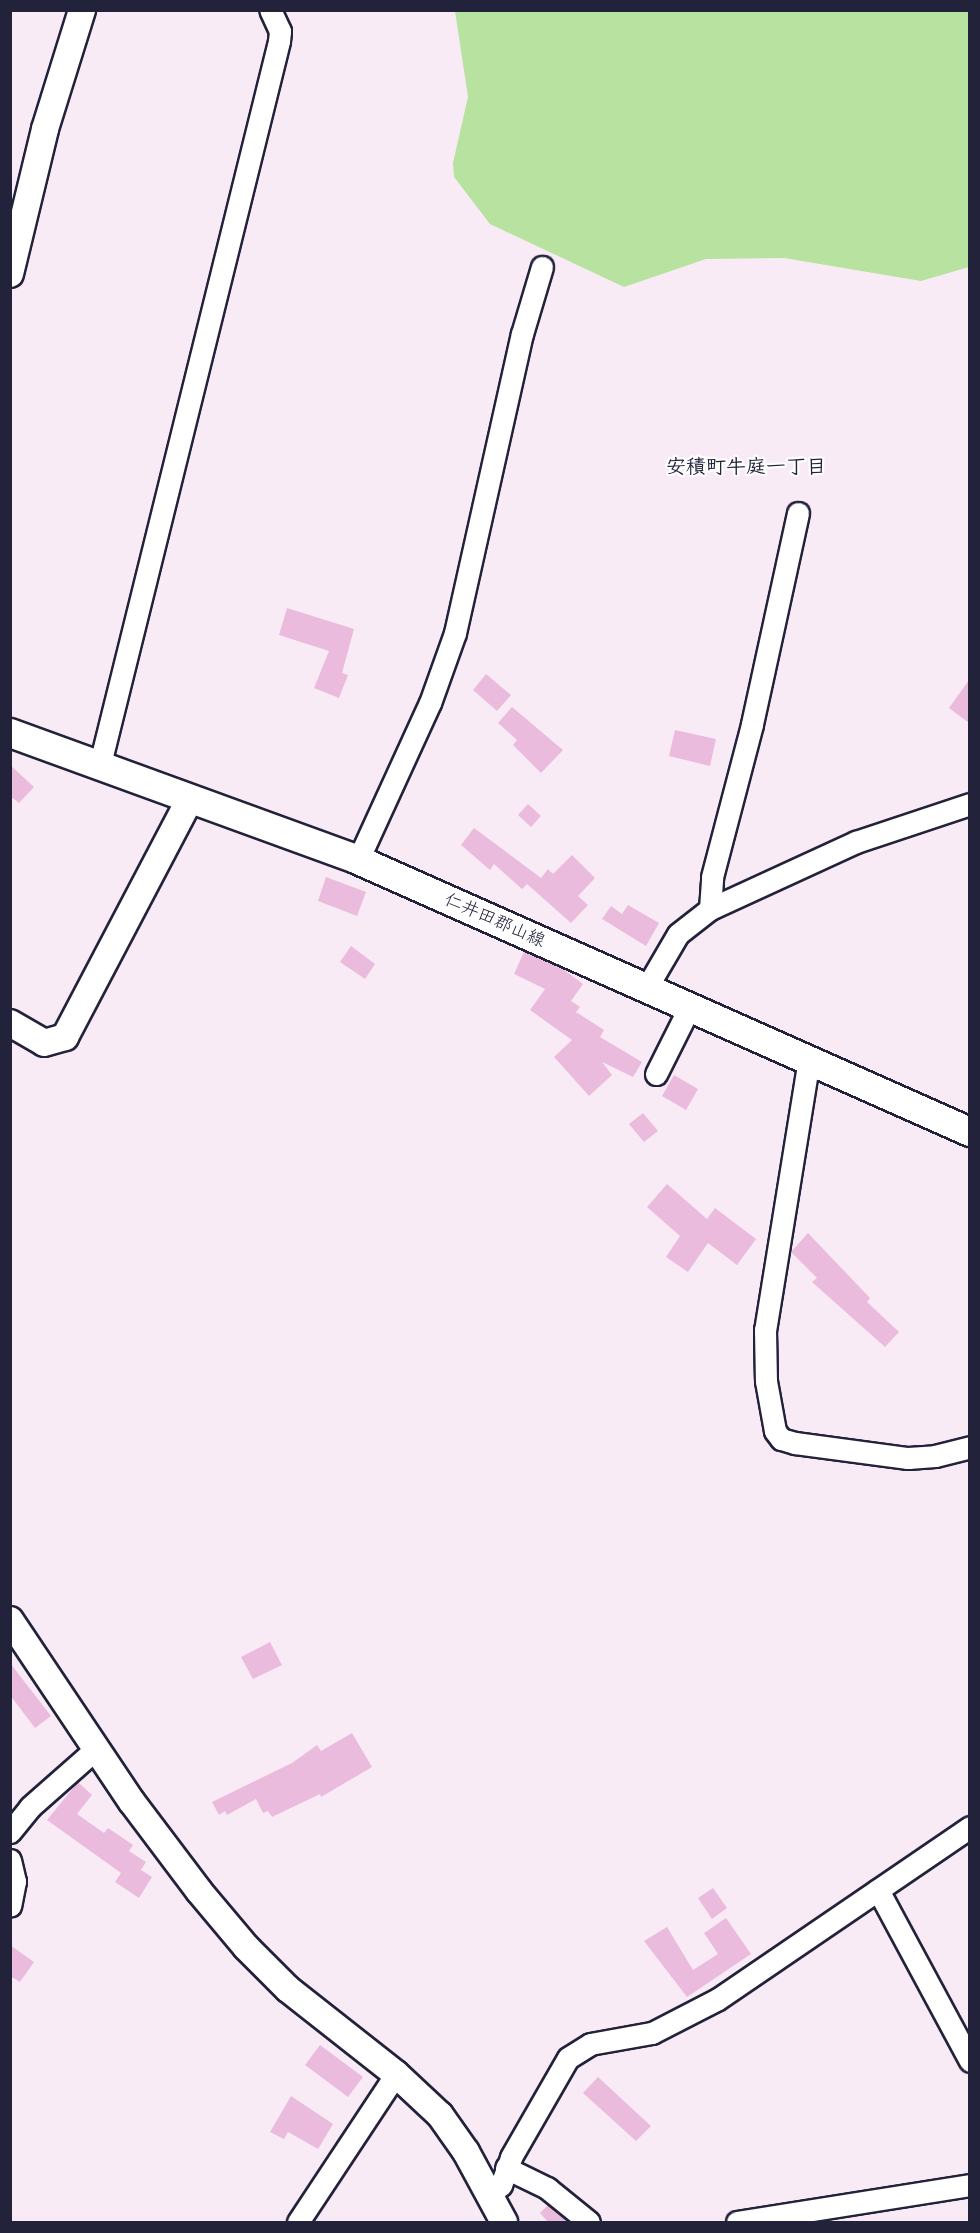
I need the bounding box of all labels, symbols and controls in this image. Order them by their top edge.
district label: 安積町牛庭一丁目 [666,454,826,478]
street label: 仁井田郡山線 [441,888,549,952]

